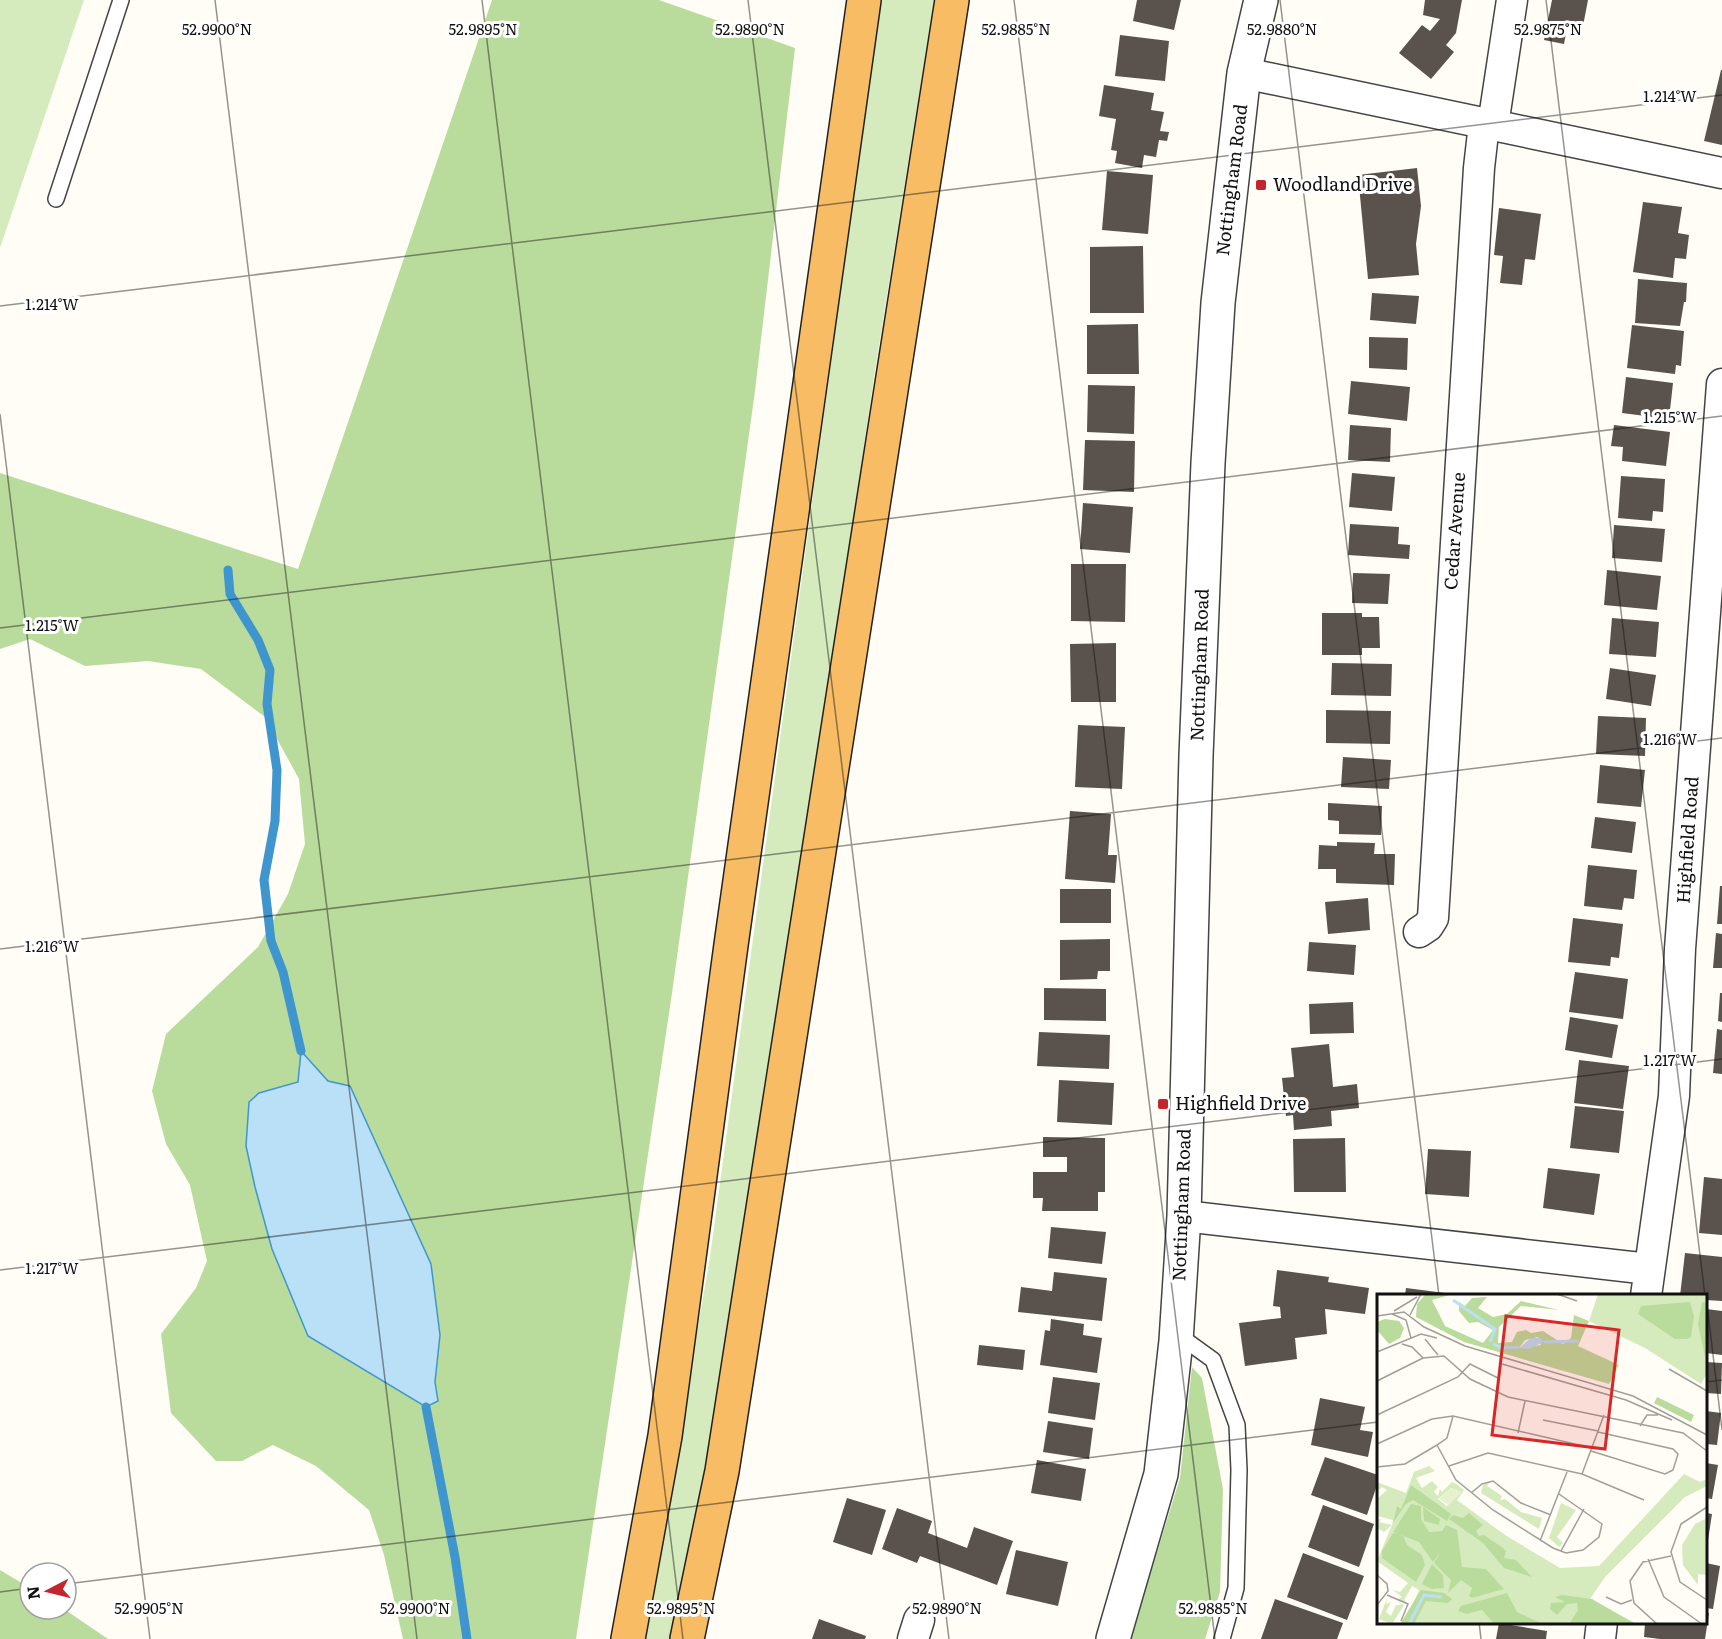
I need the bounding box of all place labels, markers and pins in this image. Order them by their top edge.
place label: Woodland Drive [1273,170,1412,197]
marker: Woodland Drive [1254,178,1268,192]
place label: Highfield Drive [1175,1089,1306,1116]
marker: Highfield Drive [1156,1097,1170,1111]

